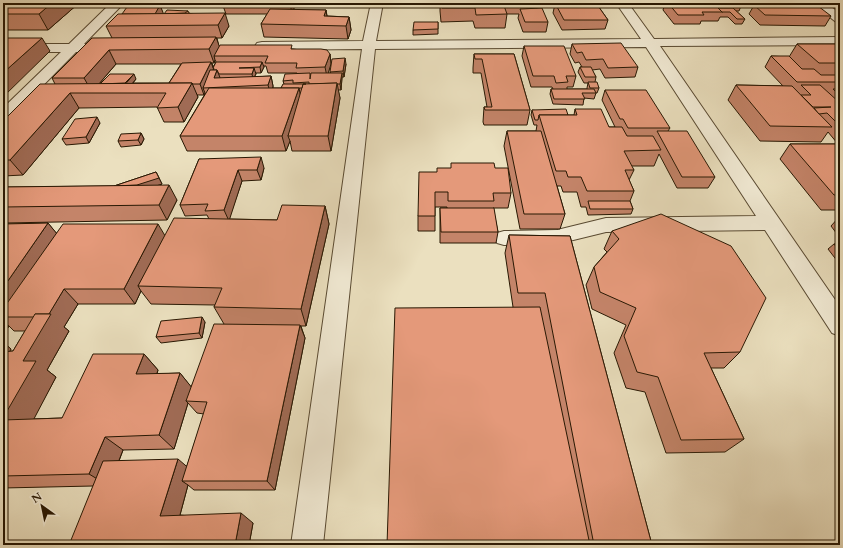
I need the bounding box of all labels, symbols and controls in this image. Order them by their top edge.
north arrow [22,486,62,526]
text: N [29,489,45,507]

